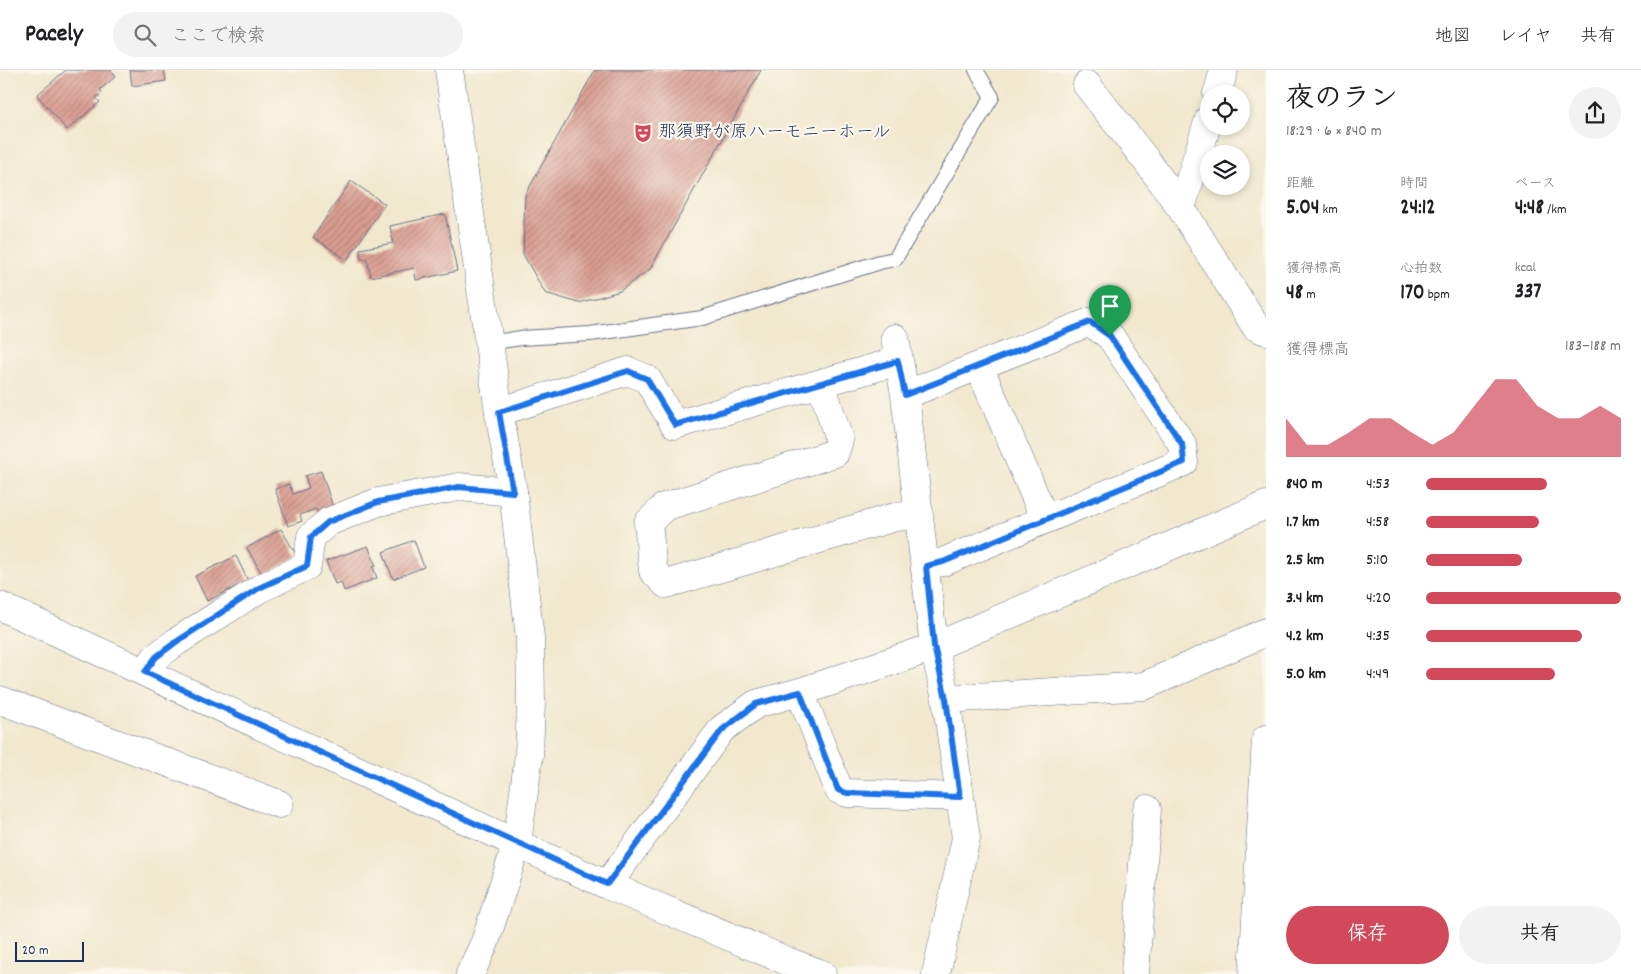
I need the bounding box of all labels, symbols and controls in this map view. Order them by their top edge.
search box [113,12,463,57]
text: Pacely [25,18,83,52]
icon: search [131,21,159,49]
text: ここで検索 [171,24,266,51]
text: 地図 [1435,25,1471,50]
text: レイヤ [1499,25,1552,50]
text: 共有 [1580,25,1616,50]
text: 夜のラン [1286,81,1398,121]
map controls [1200,85,1250,195]
button: locate [1200,85,1250,135]
button: share [1569,87,1621,139]
text: 18:29 · 6 × 840 m [1286,120,1382,143]
place label: 那須野が原ハーモニーホール [658,121,891,146]
theatre icon: 那須野が原ハーモニーホール [632,122,654,144]
button: layers [1200,145,1250,195]
text: 距離 [1286,174,1314,194]
text: 時間 [1400,174,1428,194]
text: ペース [1515,174,1556,194]
text: 5.04 [1286,194,1319,224]
text: 24:12 [1400,194,1435,224]
text: 4:48 [1515,194,1544,224]
text: km [1319,200,1338,220]
text: /km [1544,200,1567,220]
text: kcal [1515,258,1536,278]
text: 獲得標高 [1286,259,1342,279]
text: 心拍数 [1400,259,1442,279]
text: 337 [1515,278,1541,308]
text: 48 [1286,279,1303,309]
text: 170 [1400,279,1424,309]
pin [1089,285,1131,336]
text: m [1303,285,1316,305]
text: bpm [1424,285,1450,305]
icon: arrive [1096,292,1124,320]
text: 183–188 m [1565,335,1621,358]
text: 獲得標高 [1286,339,1350,362]
text: 840 m [1286,473,1322,496]
text: 4:53 [1366,473,1390,496]
text: 1.7 km [1286,511,1320,534]
text: 4:58 [1366,511,1389,534]
text: 2.5 km [1286,549,1324,572]
text: 5:10 [1366,549,1388,572]
text: 3.4 km [1286,587,1324,610]
text: 4:20 [1366,587,1391,610]
text: 4.2 km [1286,625,1324,648]
text: 4:35 [1366,625,1390,648]
text: 5.0 km [1286,663,1326,686]
text: 4:49 [1366,663,1389,686]
button: 保存 [1286,906,1449,964]
button: 共有 [1459,906,1621,964]
scale bar [15,939,84,962]
text: 20 m [22,941,49,961]

